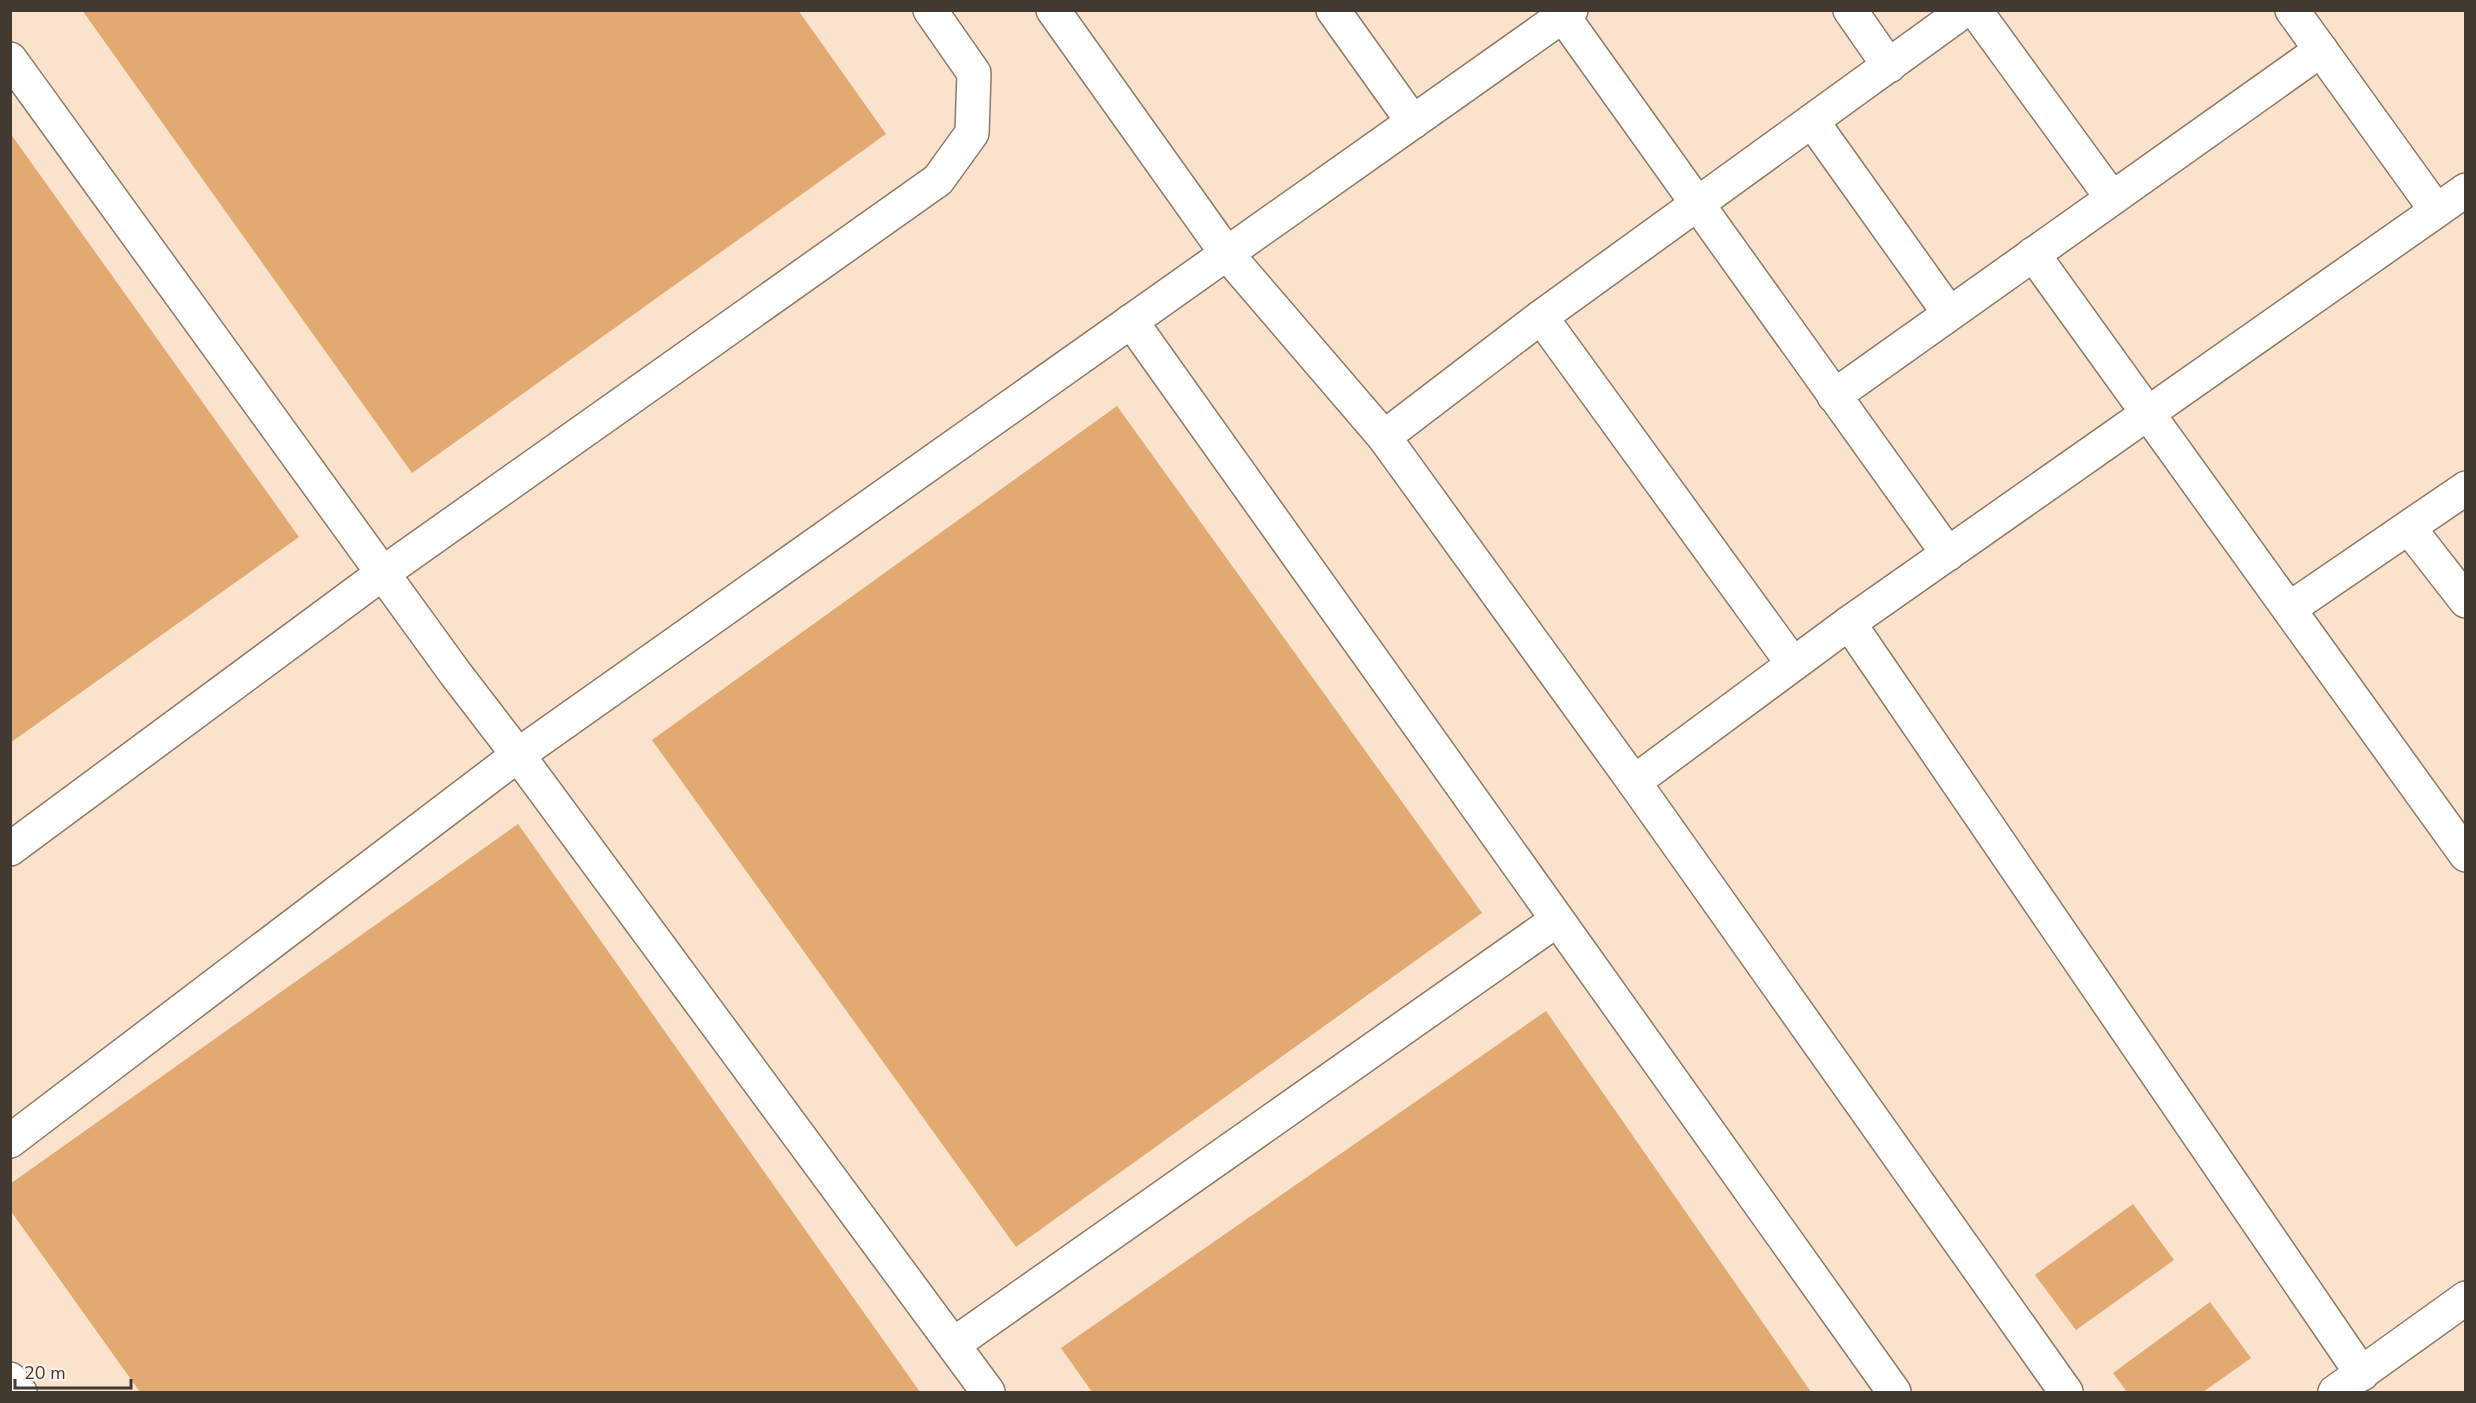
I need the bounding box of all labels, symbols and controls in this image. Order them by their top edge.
scale bar [15,1352,130,1390]
text: 20 m [24,1361,66,1385]

